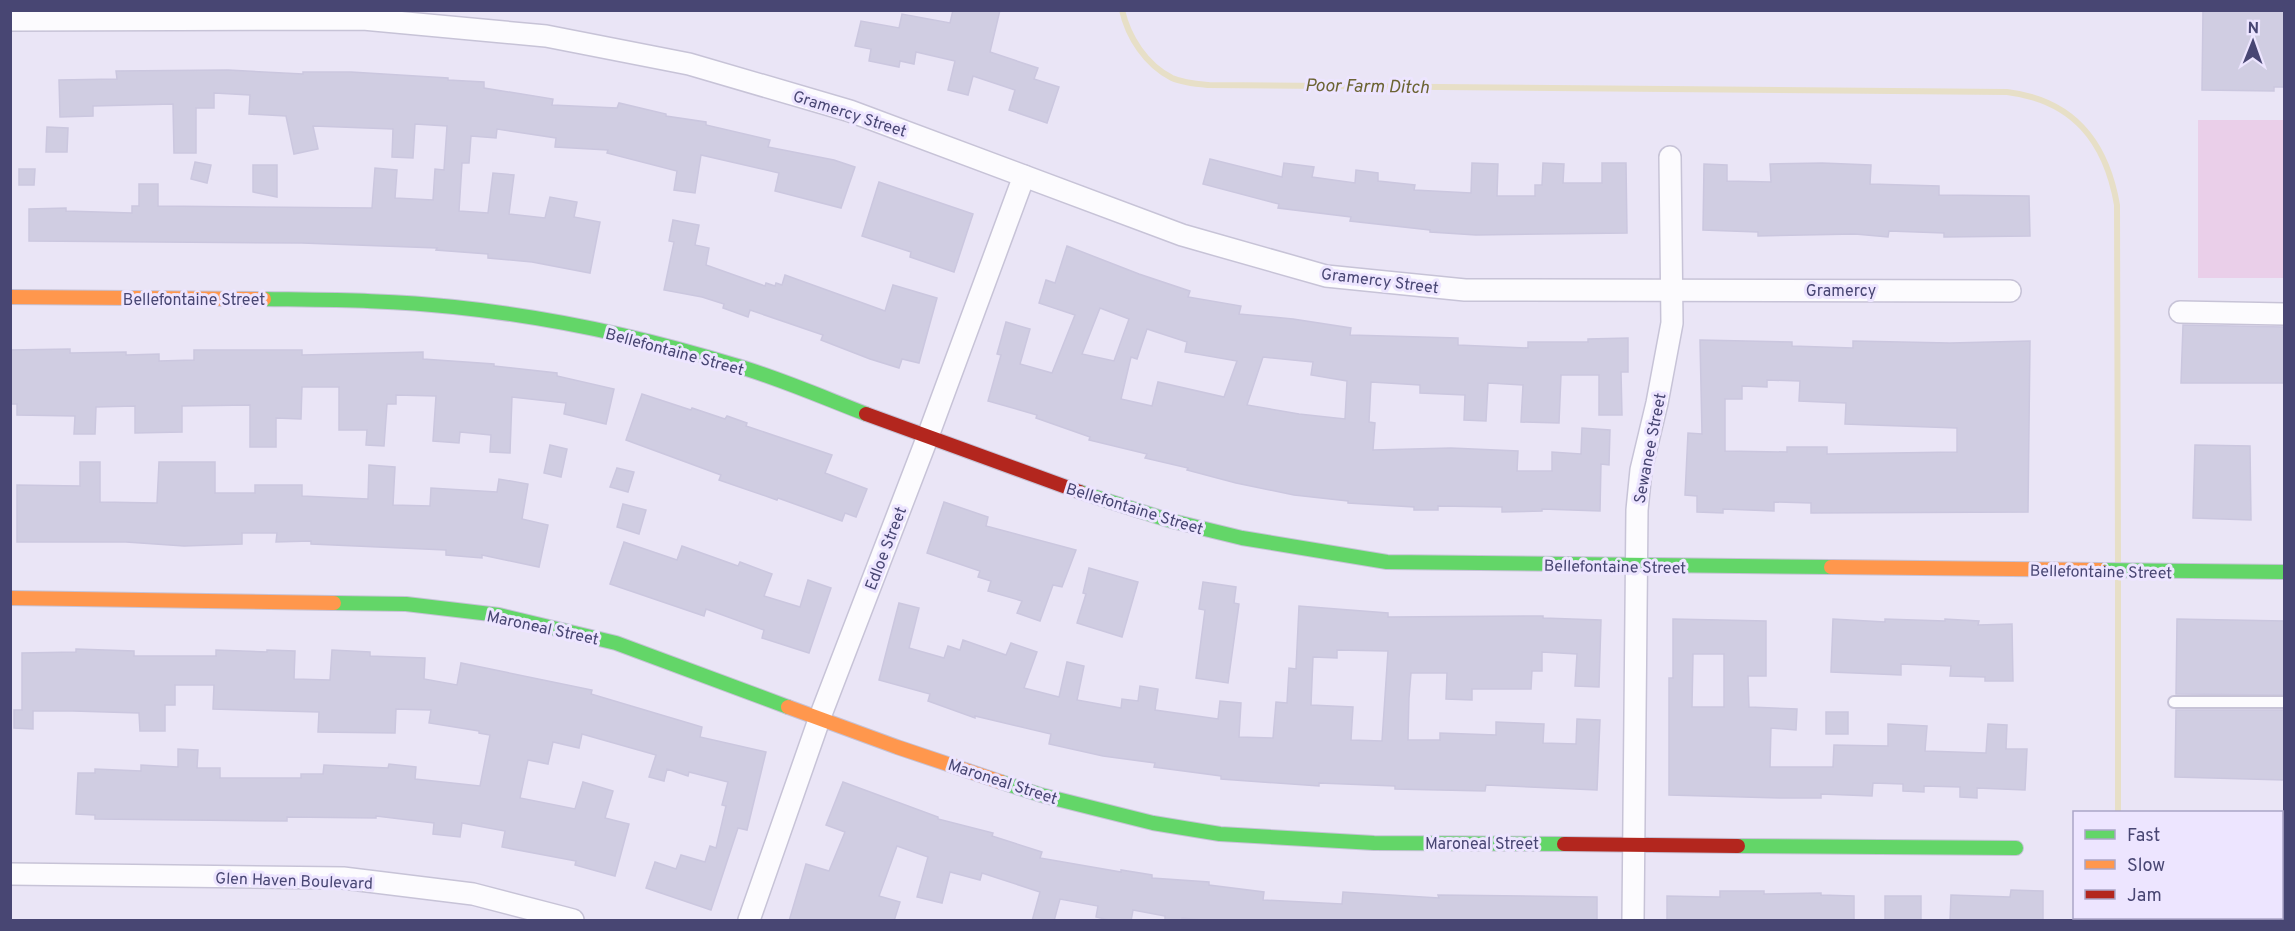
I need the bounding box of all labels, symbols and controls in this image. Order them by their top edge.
north arrow [2223,12,2283,72]
text: N [2247,19,2259,39]
water label: Poor Farm Ditch [1305,75,1430,100]
street label: Gramercy Street [790,87,909,143]
street label: Gramercy Street [1320,265,1440,299]
street label: Gramercy [1806,282,1876,302]
street label: Bellefontaine Street [123,291,265,311]
street label: Bellefontaine Street [603,325,746,381]
street label: Sewanee Street [1630,391,1671,505]
street label: Bellefontaine Street [1063,480,1205,540]
street label: Edloe Street [862,504,912,593]
street label: Bellefontaine Street [1544,557,1686,579]
street label: Bellefontaine Street [2030,562,2172,584]
street label: Maroneal Street [485,607,600,651]
street label: Maroneal Street [945,756,1060,810]
legend [2073,811,2283,919]
text: Fast [2127,825,2160,848]
street label: Maroneal Street [1425,835,1539,855]
text: Slow [2127,855,2165,878]
street label: Glen Haven Boulevard [215,869,373,895]
text: Jam [2127,885,2162,908]

